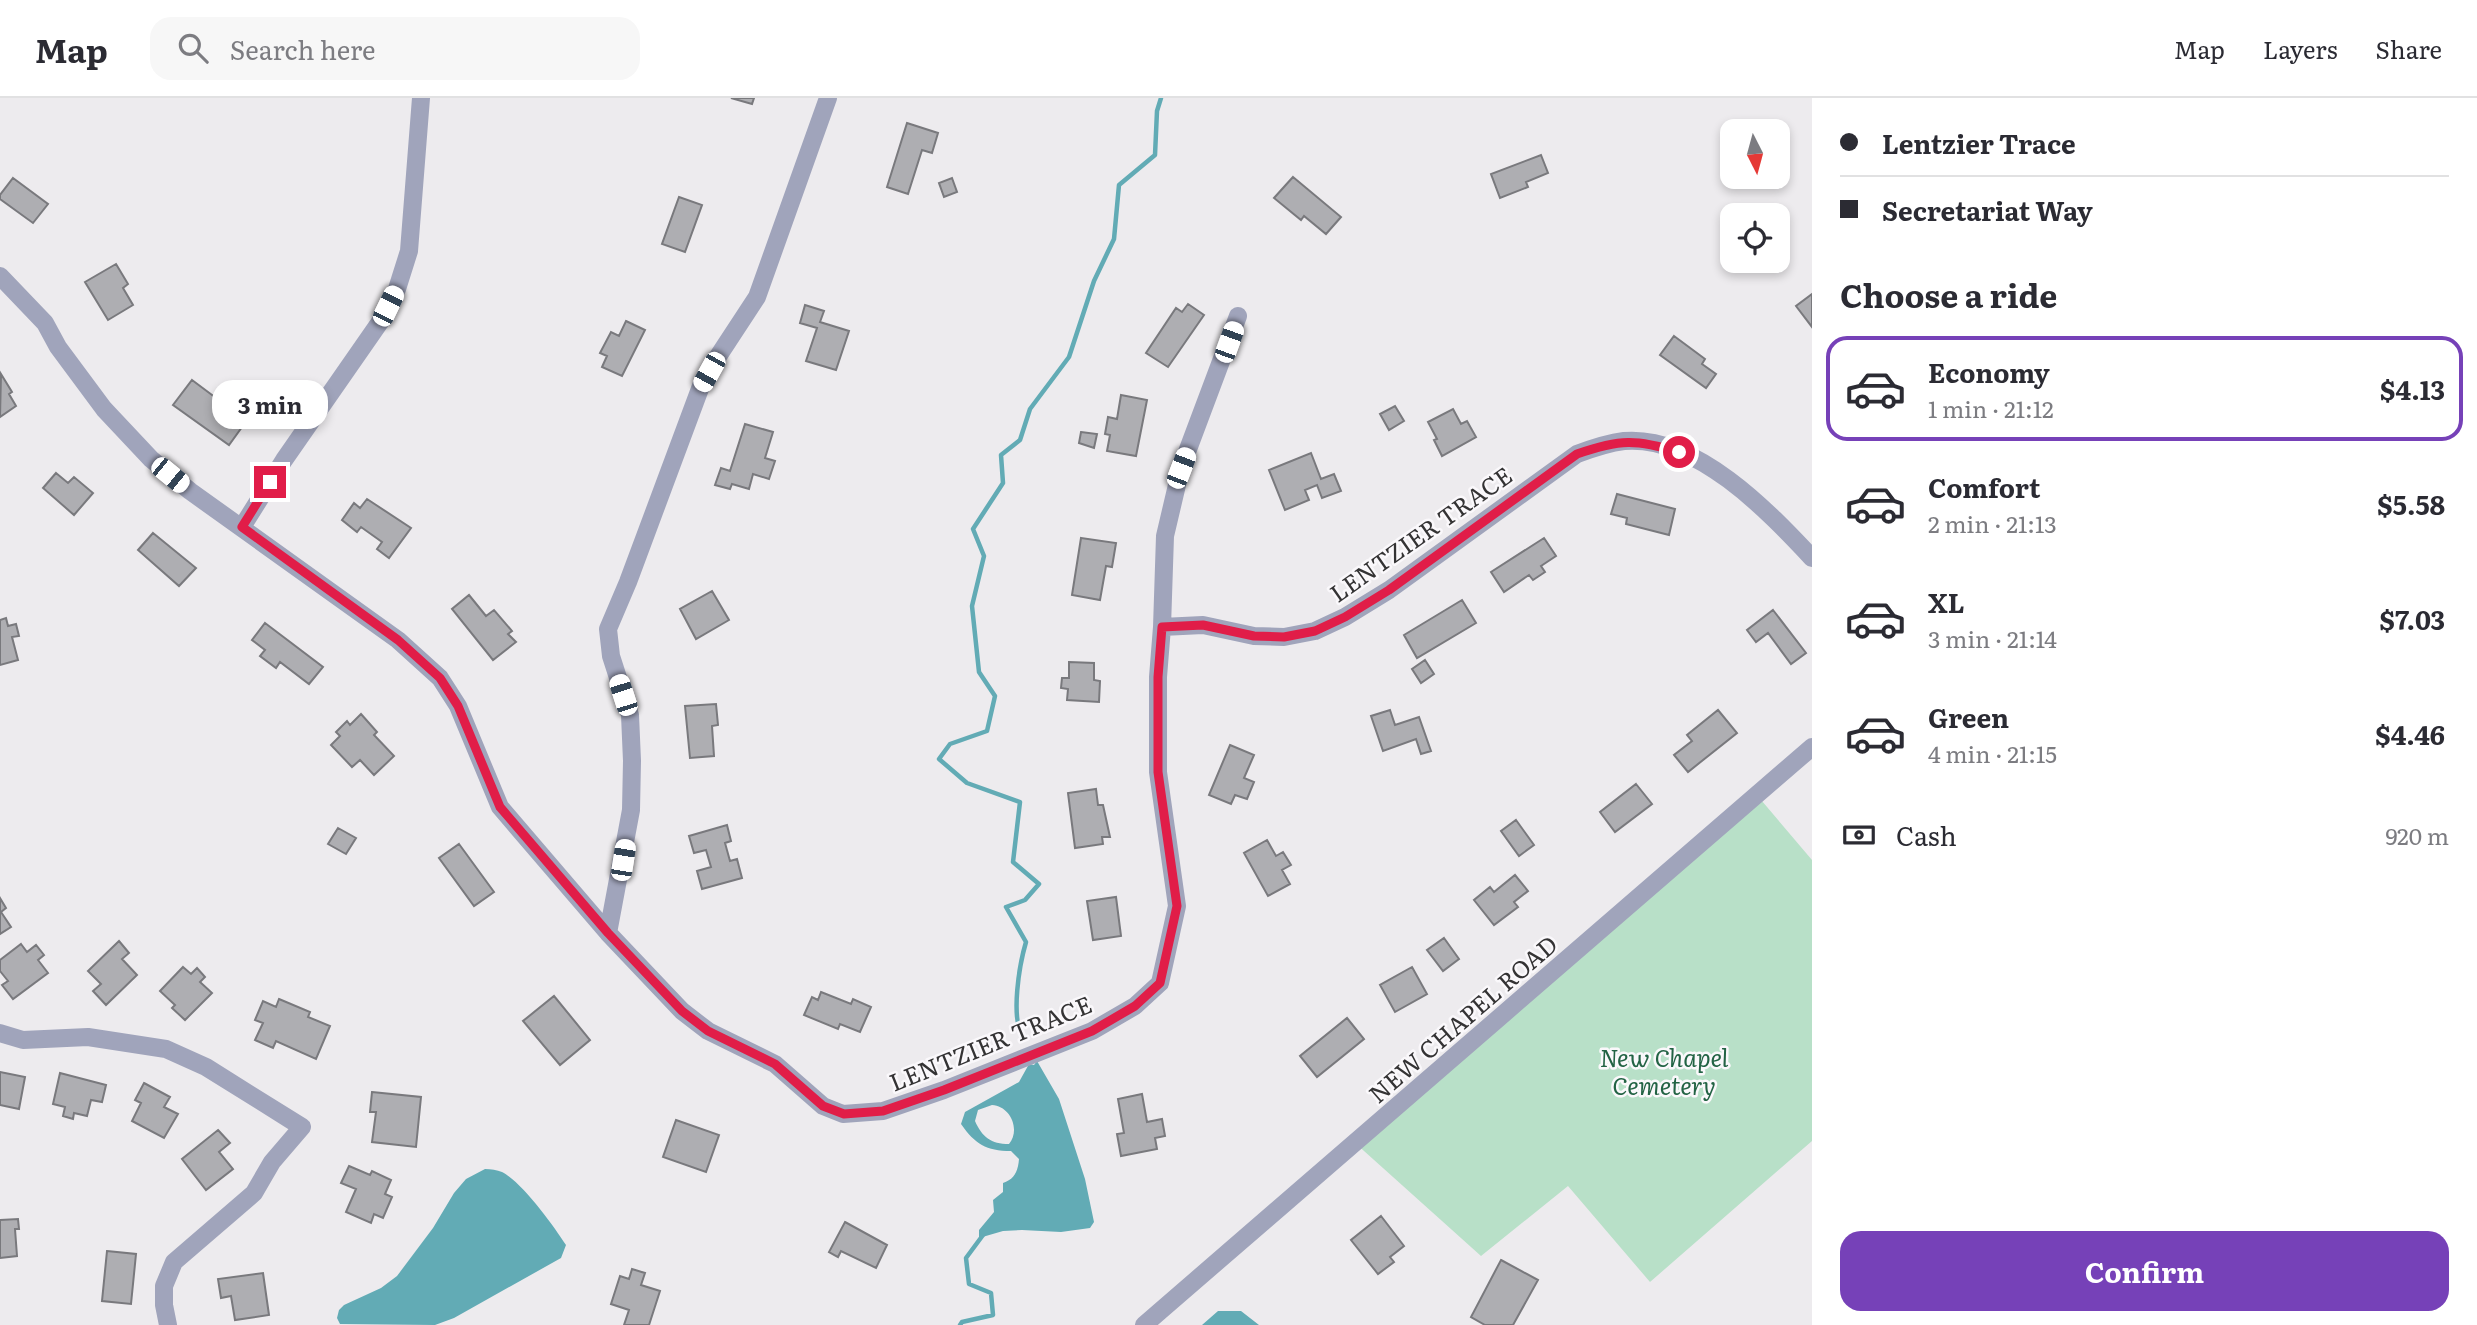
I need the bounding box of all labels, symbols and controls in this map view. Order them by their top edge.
search box [150,17,640,80]
text: Map [35,24,108,73]
icon: search [174,29,212,67]
text: Search here [230,29,376,68]
text: Map [2174,31,2225,66]
text: Layers [2263,31,2337,66]
text: Share [2375,31,2442,66]
north arrow [1720,119,1790,189]
map controls [1720,119,1790,273]
text: Lentzier Trace [1882,123,2076,162]
text: Secretariat Way [1882,190,2093,229]
button: locate [1720,203,1790,273]
text: Choose a ride [1840,270,2057,318]
car [370,283,407,329]
car [1212,319,1247,365]
car [690,349,729,395]
text: Economy [1928,352,2050,391]
icon: car [1844,357,1907,420]
text: $4.13 [2380,369,2445,408]
callout: 3 min [212,380,328,430]
text: 3 min [238,387,302,421]
text: 1 min · 21:12 [1928,391,2054,425]
route start [1663,436,1695,468]
car [1164,445,1199,491]
car [148,454,193,496]
street label: LENTZIER TRACE [1322,457,1518,609]
route end [254,466,286,498]
text: Comfort [1928,467,2040,506]
icon: car [1844,472,1907,535]
text: $5.58 [2377,484,2445,523]
text: 2 min · 21:13 [1928,506,2057,540]
text: XL [1928,582,1965,621]
icon: car [1844,587,1907,650]
text: $7.03 [2379,599,2445,638]
text: 3 min · 21:14 [1928,621,2057,655]
car [607,672,640,718]
text: Green [1928,697,2009,736]
icon: car [1844,702,1907,765]
text: $4.46 [2375,714,2445,753]
text: 4 min · 21:15 [1928,736,2057,770]
text: Cash [1896,815,1957,854]
icon: cash [1840,816,1878,854]
text: 920 m [2385,818,2449,852]
car [610,838,637,882]
street label: NEW CHAPEL ROAD [1360,926,1564,1110]
street label: LENTZIER TRACE [884,985,1096,1099]
park label: New Chapel Cemetery [1600,1039,1729,1102]
button: Confirm [1840,1231,2449,1311]

